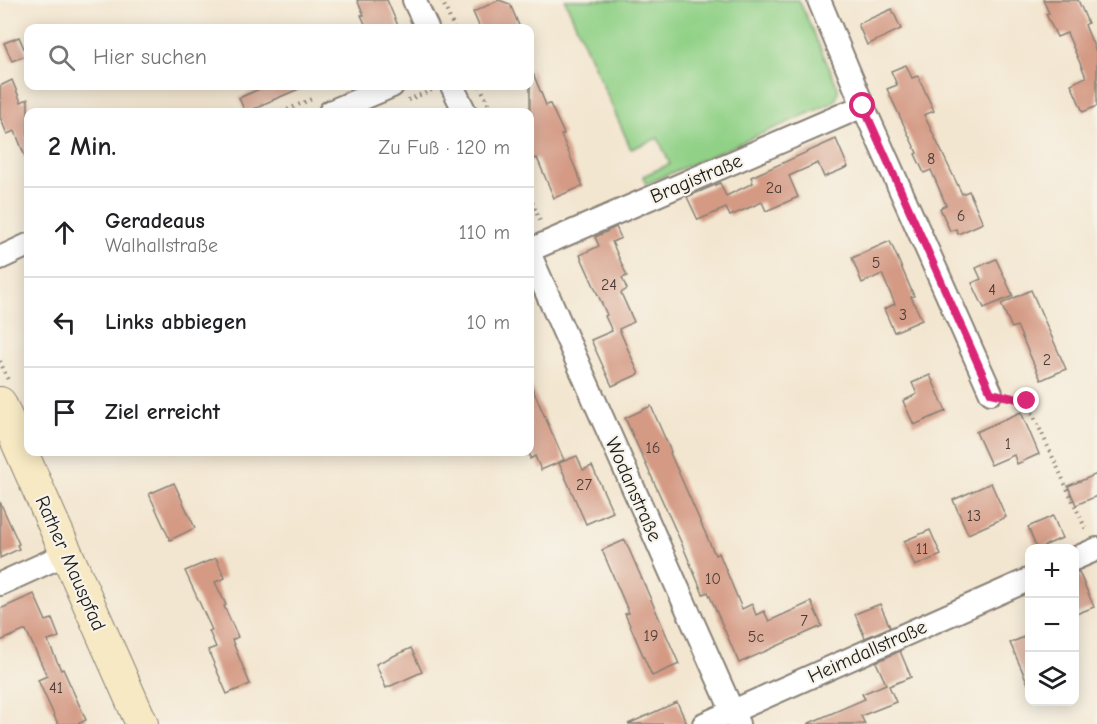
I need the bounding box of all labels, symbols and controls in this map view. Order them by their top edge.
search box [24,24,534,90]
icon: search [45,41,78,74]
text: Hier suchen [93,44,207,70]
route start [849,92,875,118]
text: 2 Min. [48,132,116,162]
text: Zu Fuß · 120 m [379,136,510,159]
street label: Bragistraße [647,149,746,208]
house number: 8 [927,150,935,168]
house number: 2a [766,179,782,197]
house number: 6 [957,207,965,225]
text: Geradeaus [105,208,205,234]
icon: ahead [48,216,81,249]
text: 110 m [459,221,510,244]
text: Walhallstraße [105,234,218,257]
house number: 5 [872,254,880,272]
house number: 24 [601,276,617,294]
house number: 4 [988,281,996,299]
icon: left [48,306,81,339]
house number: 3 [899,306,907,324]
text: Links abbiegen [105,309,247,335]
text: 10 m [467,311,510,334]
house number: 2 [1043,351,1051,369]
route end [1013,387,1039,413]
icon: arrive [48,396,81,429]
text: Ziel erreicht [105,399,220,425]
street label: Wodanstraße [600,434,667,545]
house number: 1 [1005,435,1011,453]
house number: 16 [645,439,661,457]
house number: 27 [576,476,592,494]
street label: Rather Mauspfad [30,492,111,634]
house number: 13 [967,507,981,525]
house number: 11 [916,540,928,558]
map controls [1025,544,1079,706]
button: + [1025,544,1079,598]
house number: 10 [705,570,721,588]
button: − [1025,598,1079,652]
house number: 7 [800,612,808,630]
street label: Heimdallstraße [804,615,930,688]
house number: 19 [644,627,658,645]
house number: 5c [748,628,764,646]
button: layers [1025,652,1079,706]
house number: 41 [49,679,63,697]

